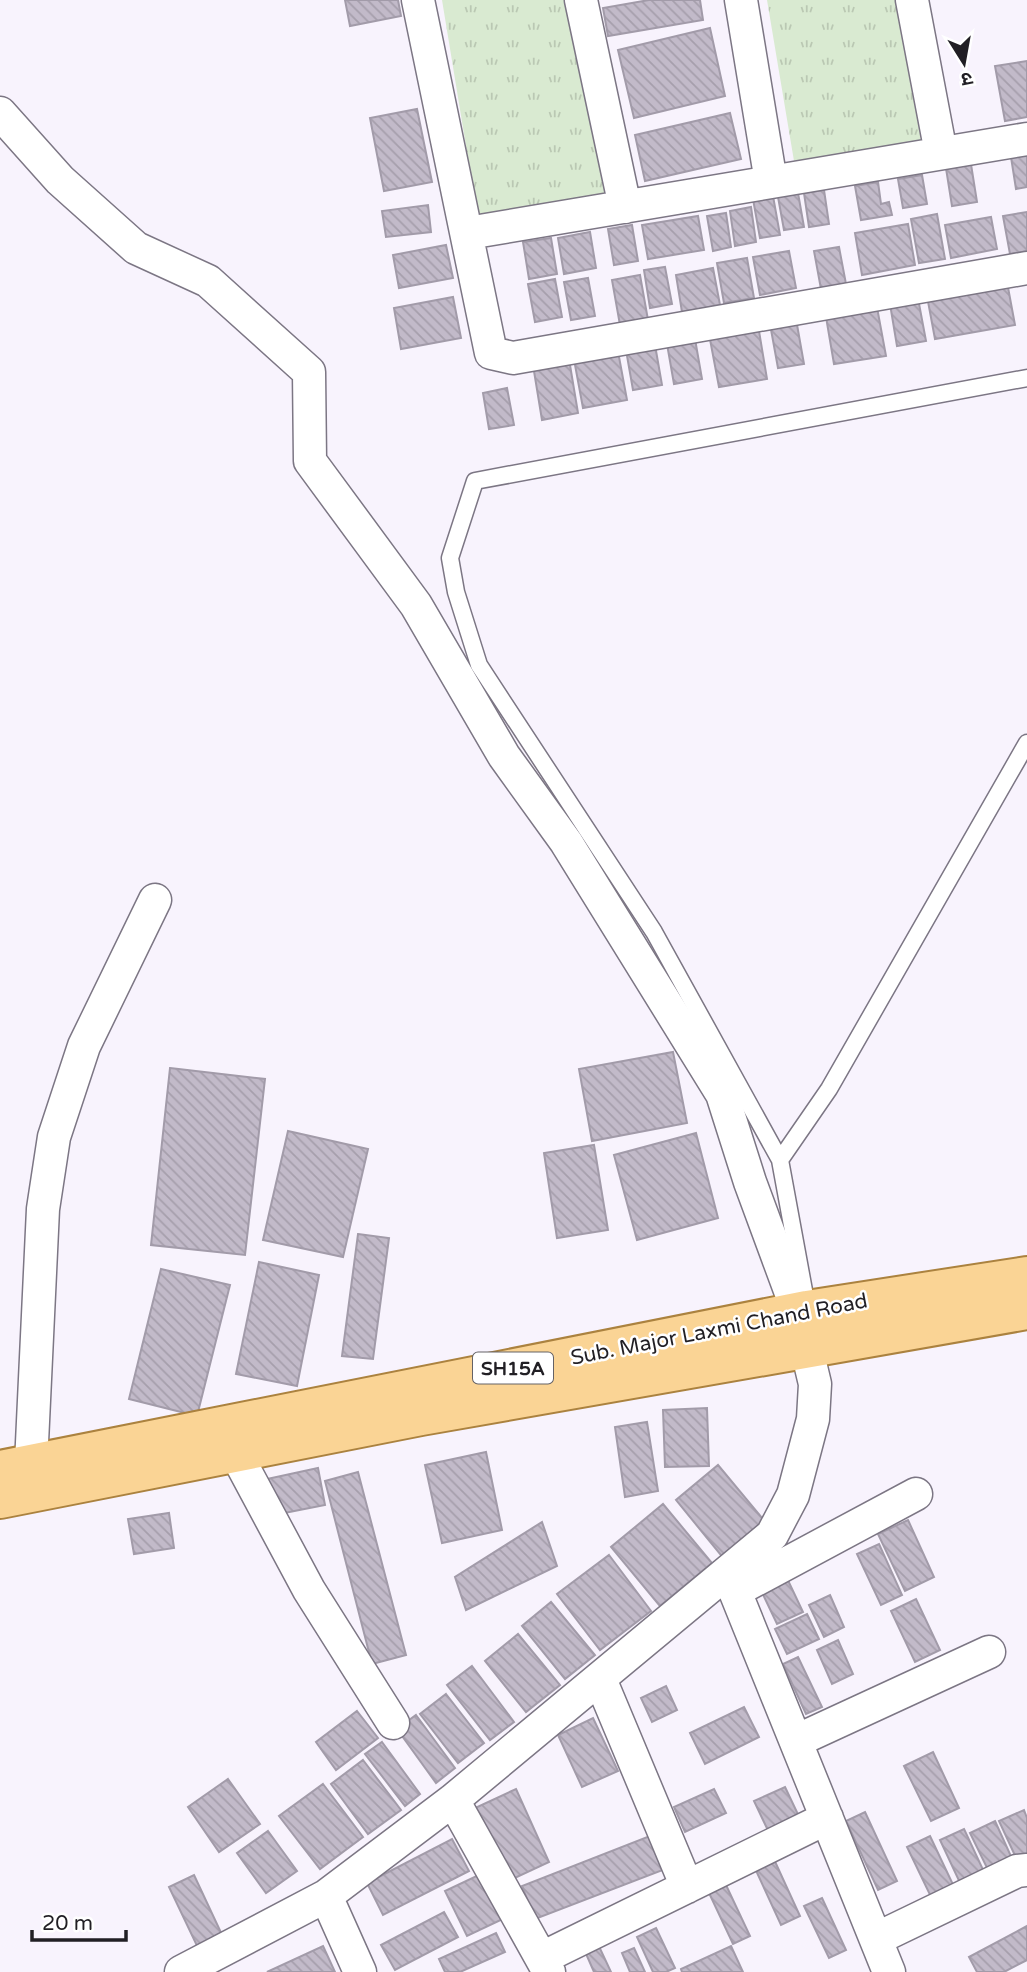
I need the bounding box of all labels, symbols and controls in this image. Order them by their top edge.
north arrow [929,28,999,98]
text: उ [959,67,975,91]
street label: Sub. Major Laxmi Chand Road [569,1288,870,1371]
road number: SH15A [473,1352,553,1384]
scale bar [32,1898,126,1942]
text: 20 m [42,1911,93,1936]

